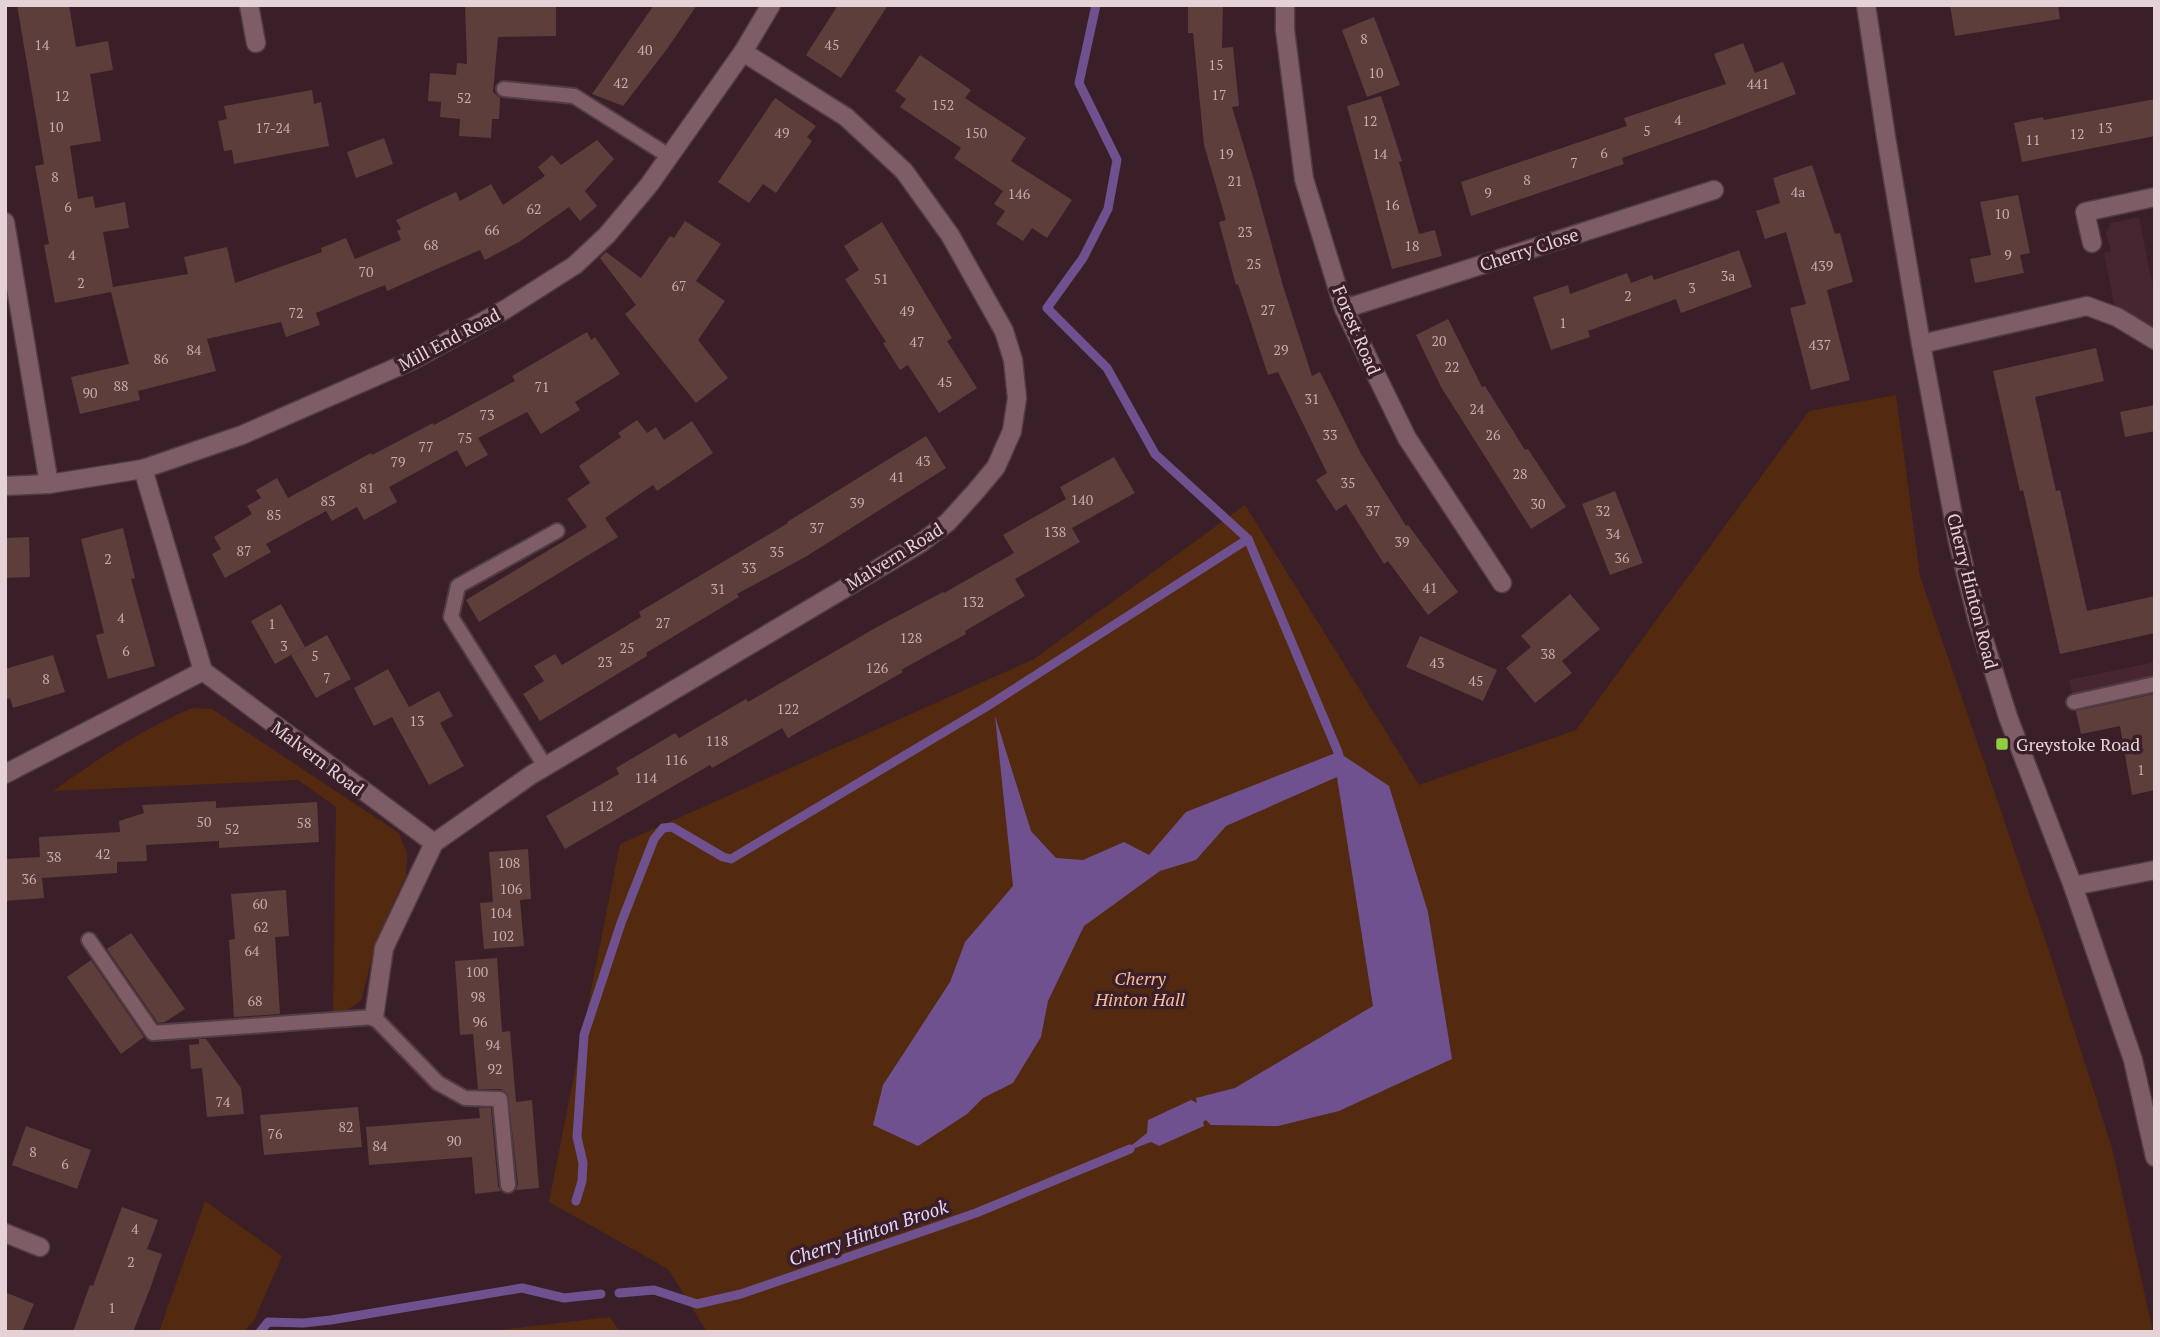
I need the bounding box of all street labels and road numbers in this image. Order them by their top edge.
street label: Cherry Close [1476,222,1582,276]
street label: Forest Road [1327,282,1387,378]
street label: Mill End Road [394,302,504,376]
street label: Cherry Hinton Road [1942,511,2004,671]
street label: Malvern Road [841,517,947,595]
street label: Malvern Road [267,715,369,801]

